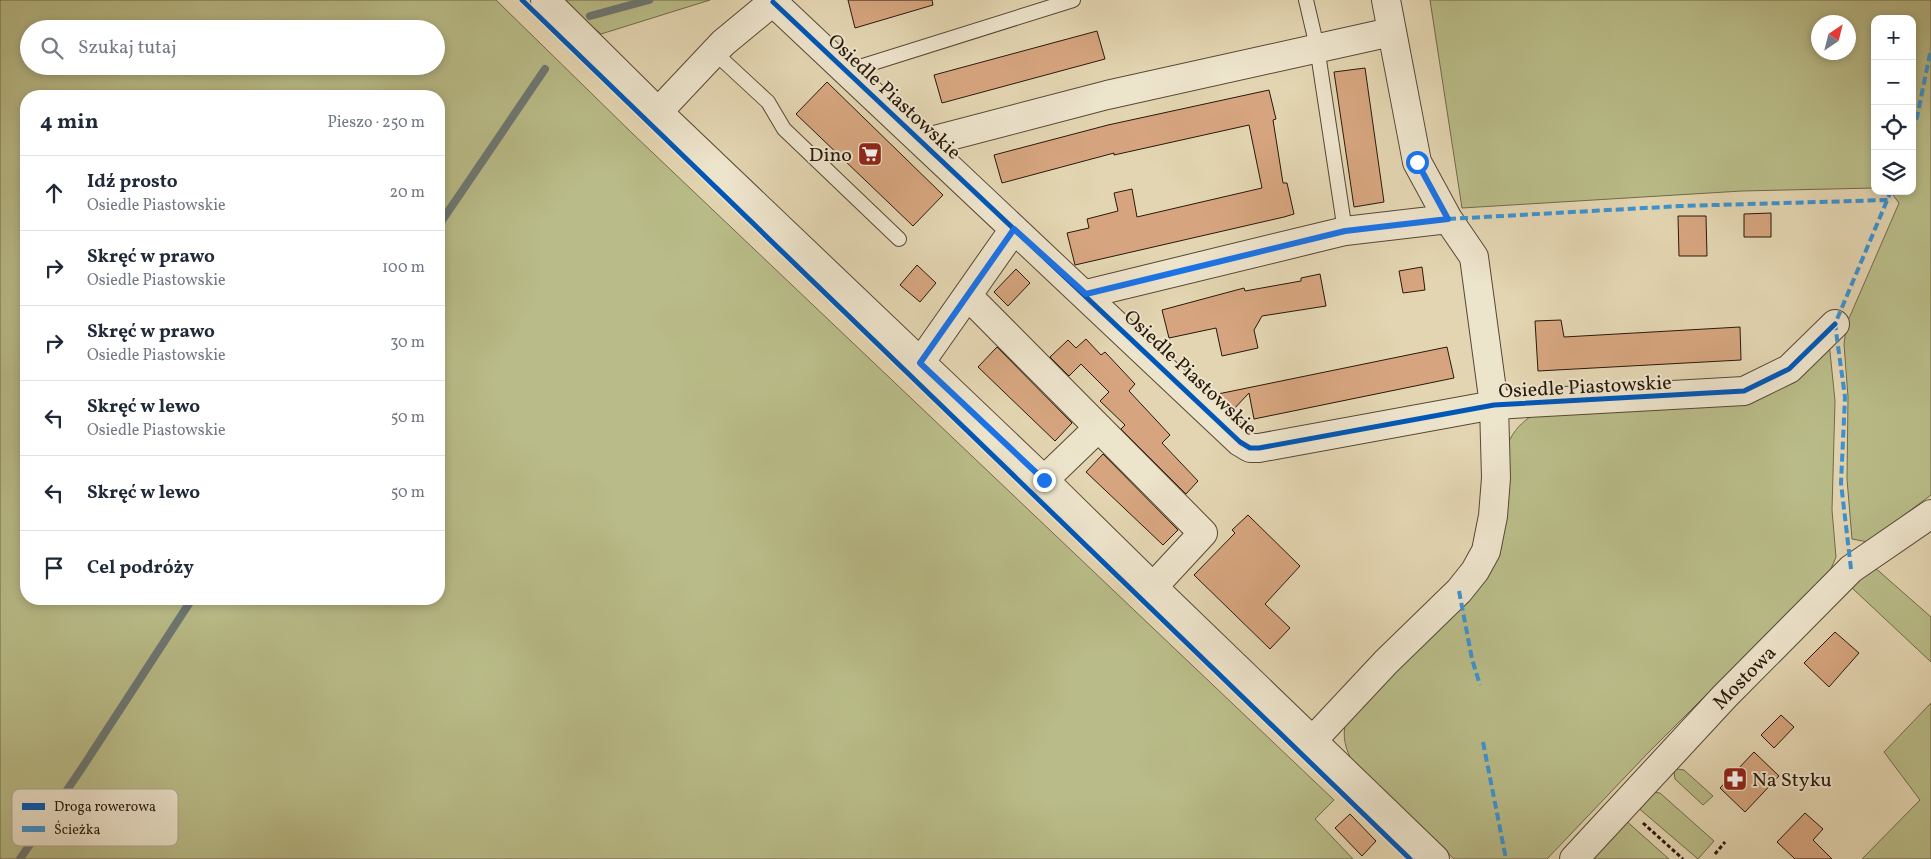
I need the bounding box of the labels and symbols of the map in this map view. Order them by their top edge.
north arrow [1811,15,1856,60]
street label: Osiedle Piastowskie [821,28,967,167]
supermarket icon: Dino [857,141,883,167]
place label: Dino [809,142,852,170]
route start [1406,151,1429,174]
street label: Osiedle Piastowskie [1117,304,1263,443]
street label: Osiedle Piastowskie [1498,369,1672,407]
route end [1033,469,1056,492]
street label: Mostowa [1707,640,1783,717]
pharmacy icon: Na Styku [1722,766,1748,792]
place label: Na Styku [1752,767,1832,795]
legend [12,789,178,846]
text: Droga rowerowa [54,798,156,817]
text: Ścieżka [54,820,100,840]

